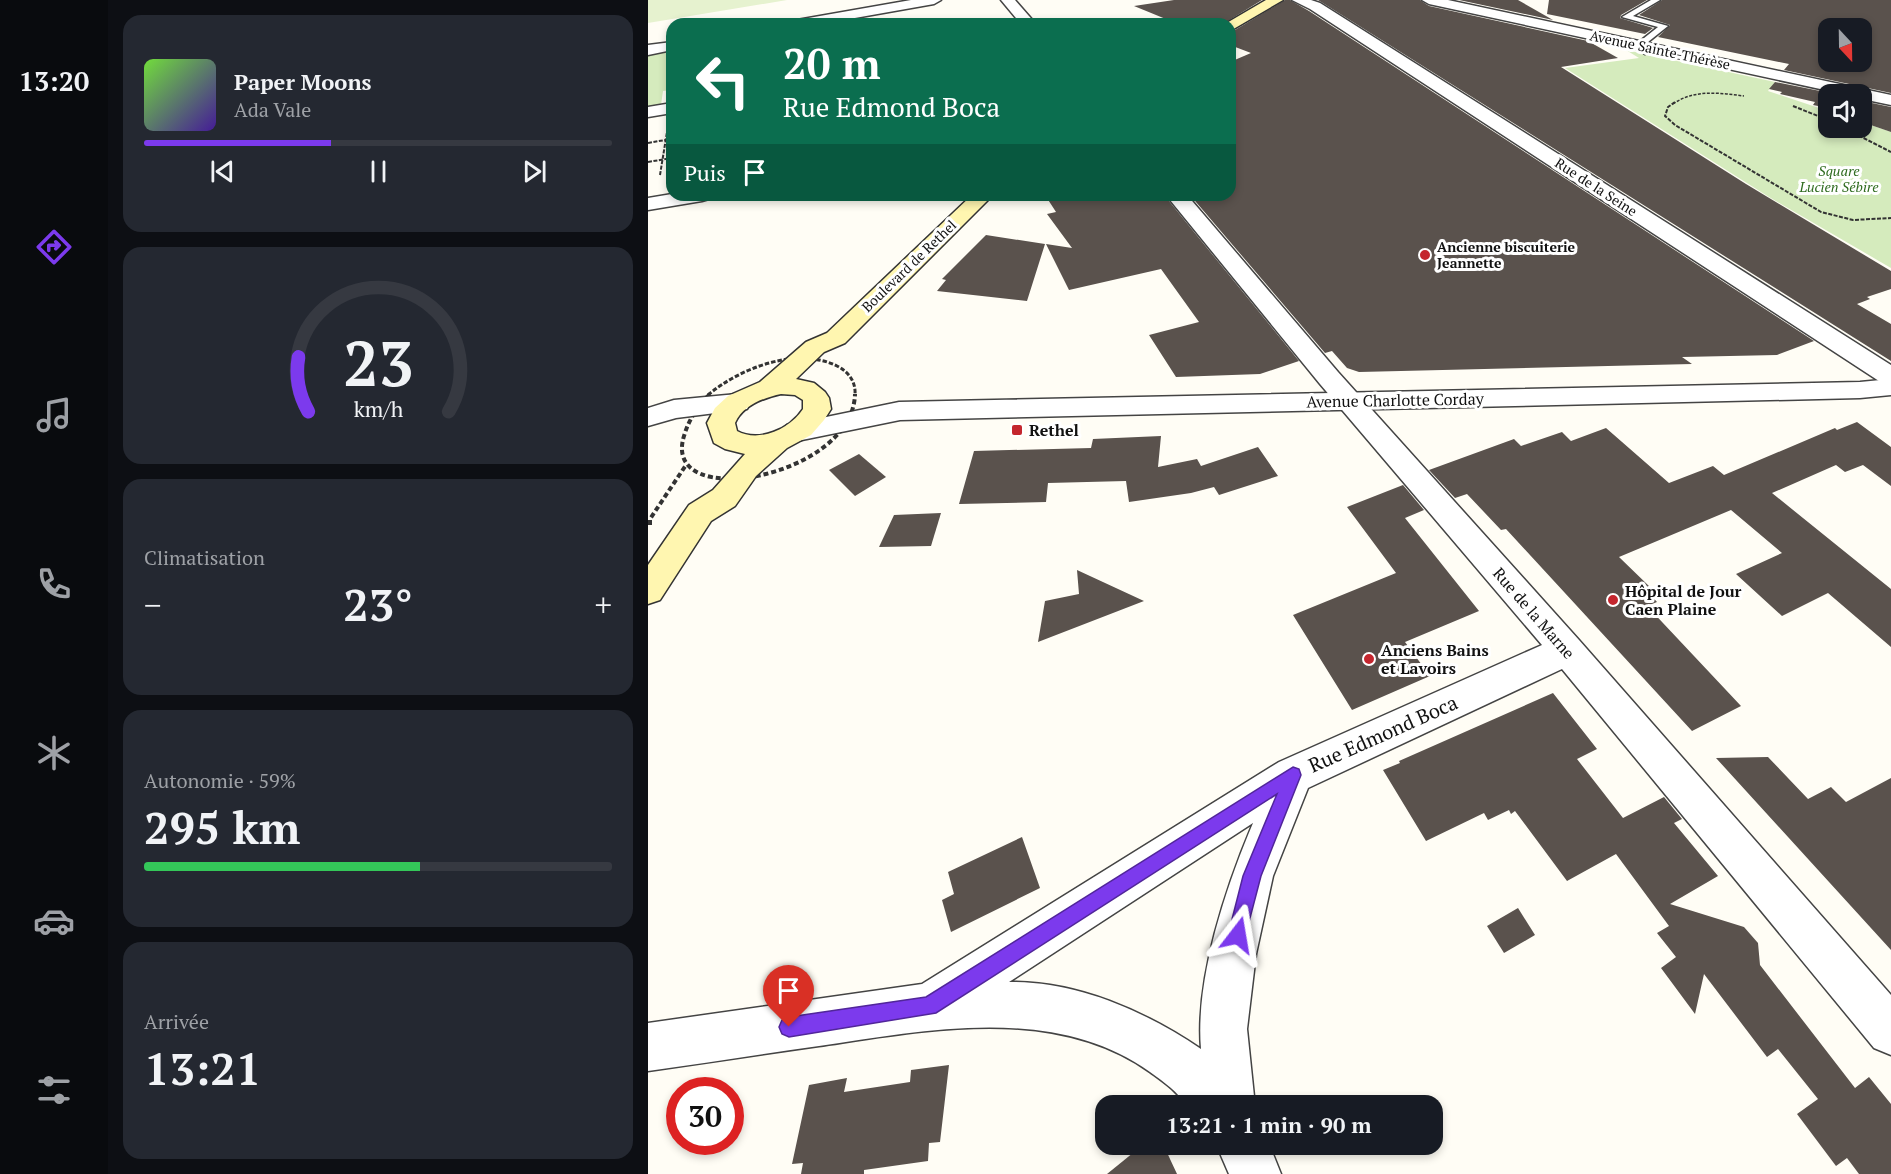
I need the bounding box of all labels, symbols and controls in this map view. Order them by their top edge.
north arrow [1818,18,1872,72]
map controls [1818,18,1872,138]
street label: Avenue Sainte-Thérèse [1588,25,1732,74]
text: 20 m [783,35,881,91]
icon: left [684,42,762,120]
text: 13:20 [19,63,89,99]
text: Paper Moons [234,67,372,96]
button: sound [1818,84,1872,138]
text: Rue Edmond Boca [783,89,1000,125]
text: Ada Vale [234,96,311,123]
street label: Rue de la Seine [1552,153,1641,220]
icon: previous [206,155,239,188]
icon: pause [362,155,395,188]
icon: next [518,155,551,188]
icon: arrive [738,156,771,189]
text: Puis [684,158,726,187]
park label: Square Lucien Sébire [1798,161,1879,196]
street label: Boulevard de Rethel [857,215,960,316]
icon: directions [33,226,75,268]
place label: Ancienne biscuiterie Jeannette [1437,237,1576,272]
marker: Ancienne biscuiterie Jeannette [1418,248,1432,262]
text: 23 [343,321,413,404]
street label: Avenue Charlotte Corday [1306,387,1485,413]
icon: music [33,394,75,436]
text: km/h [353,396,403,424]
place label: Rethel [1029,419,1079,441]
marker: Rethel [1010,423,1024,437]
text: Climatisation [144,544,265,571]
icon: phone [33,563,75,605]
street label: Rue de la Marne [1488,563,1580,663]
text: 23° [343,574,413,634]
place label: Hôpital de Jour Caen Plaine [1625,580,1742,620]
text: − [144,583,162,626]
text: + [594,583,612,626]
marker: Hôpital de Jour Caen Plaine [1606,593,1620,607]
place label: Anciens Bains et Lavoirs [1381,639,1489,679]
marker: Anciens Bains et Lavoirs [1362,652,1376,666]
street label: Rue Edmond Boca [1304,689,1462,779]
icon: climate [33,732,75,774]
text: Autonomie · 59% [144,767,296,794]
text: 295 km [144,797,300,857]
icon: car [33,900,75,942]
position arrow [1206,903,1270,967]
pin [763,965,814,1027]
icon: arrive [772,974,805,1007]
text: Arrivée [144,1008,209,1035]
text: 13:21 [144,1038,261,1098]
icon: filters [33,1069,75,1111]
speed limit sign: 30 [666,1077,744,1155]
text: 13:21 · 1 min · 90 m [1166,1110,1372,1139]

